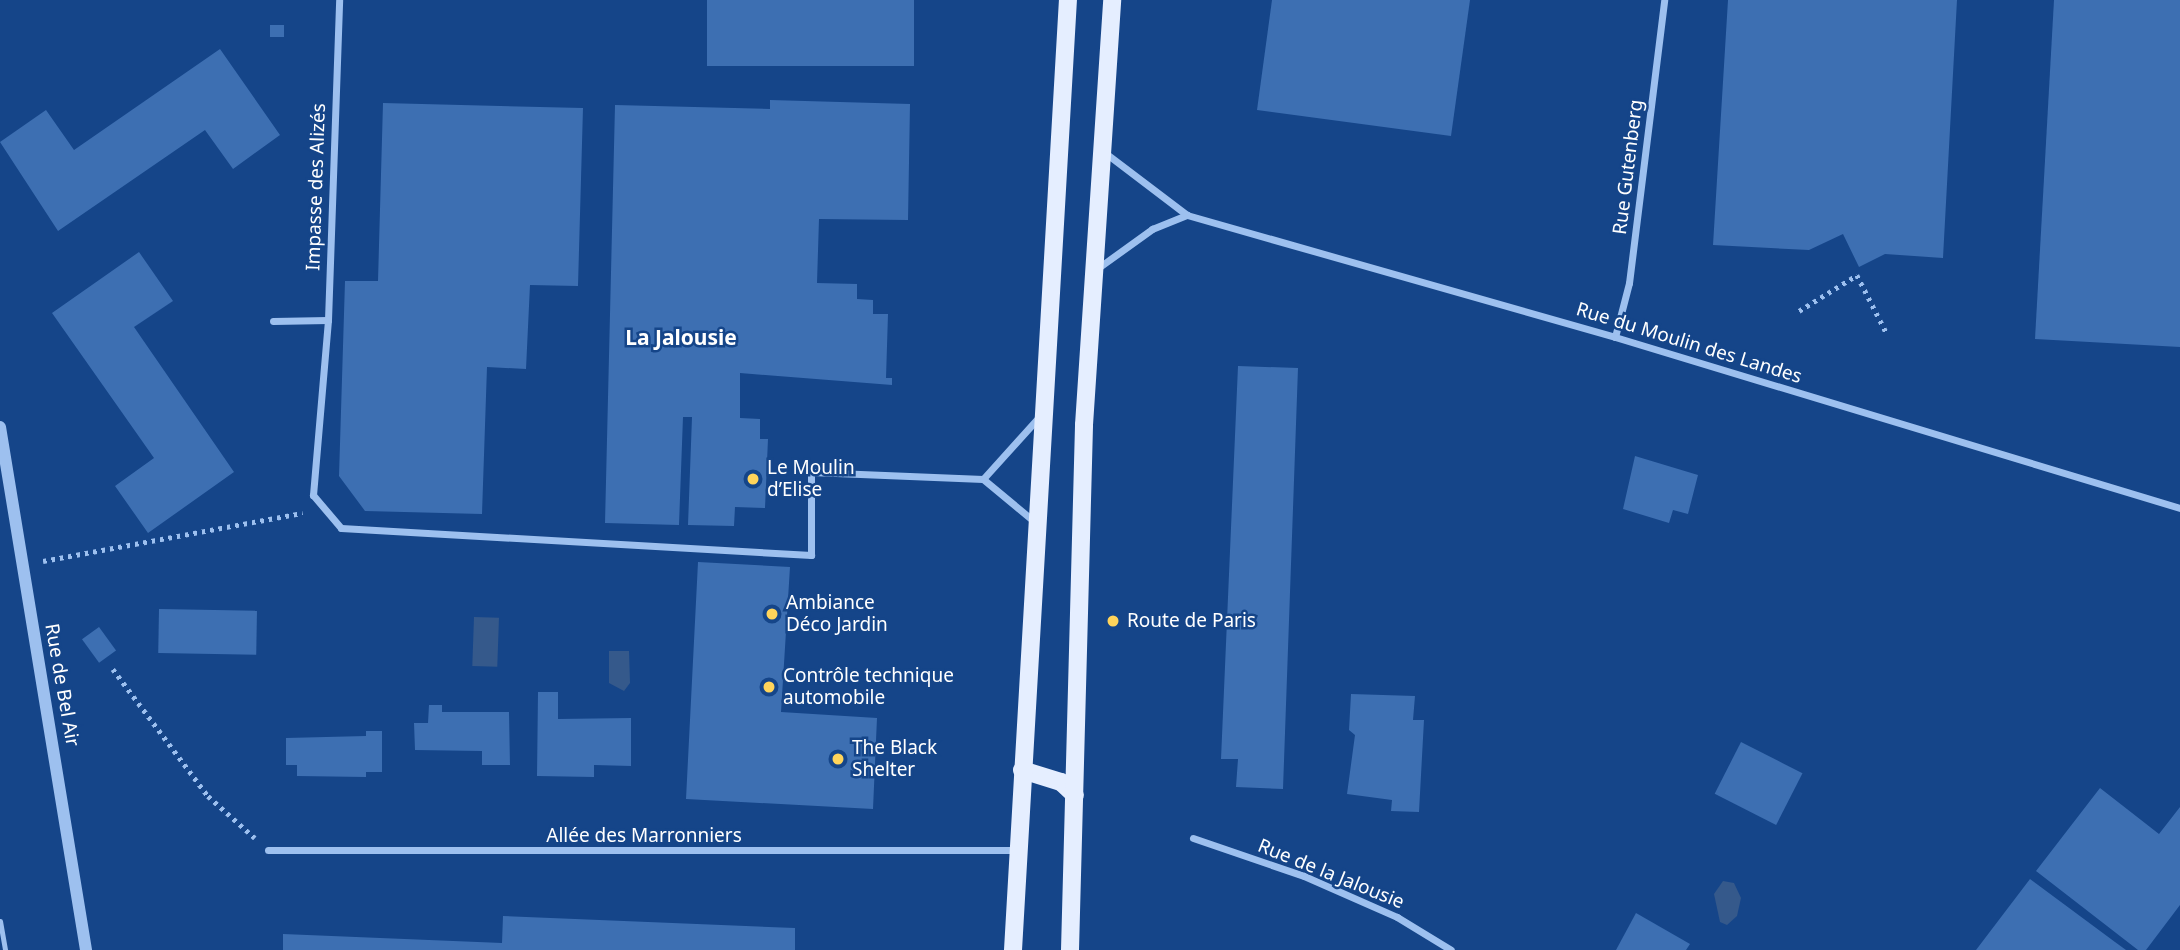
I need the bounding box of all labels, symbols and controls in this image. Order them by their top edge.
street label: Rue Gutenberg [1608,98,1648,236]
street label: Impasse des Alizés [302,103,330,271]
street label: Rue du Moulin des Landes [1573,298,1805,388]
district label: La Jalousie [625,324,737,350]
place label: Le Moulin d’Elise [767,457,855,501]
marker: Le Moulin d’Elise [745,471,761,487]
place label: Ambiance Déco Jardin [786,592,888,636]
marker: Ambiance Déco Jardin [764,606,780,622]
place label: Route de Paris [1127,610,1256,632]
marker: Route de Paris [1105,613,1121,629]
street label: Rue de Bel Air [40,622,84,748]
place label: Contrôle technique automobile [783,665,954,709]
marker: Contrôle technique automobile [761,679,777,695]
place label: The Black Shelter [852,737,937,781]
marker: The Black Shelter [830,751,846,767]
street label: Allée des Marronniers [546,825,742,847]
street label: Rue de la Jalousie [1255,834,1407,914]

